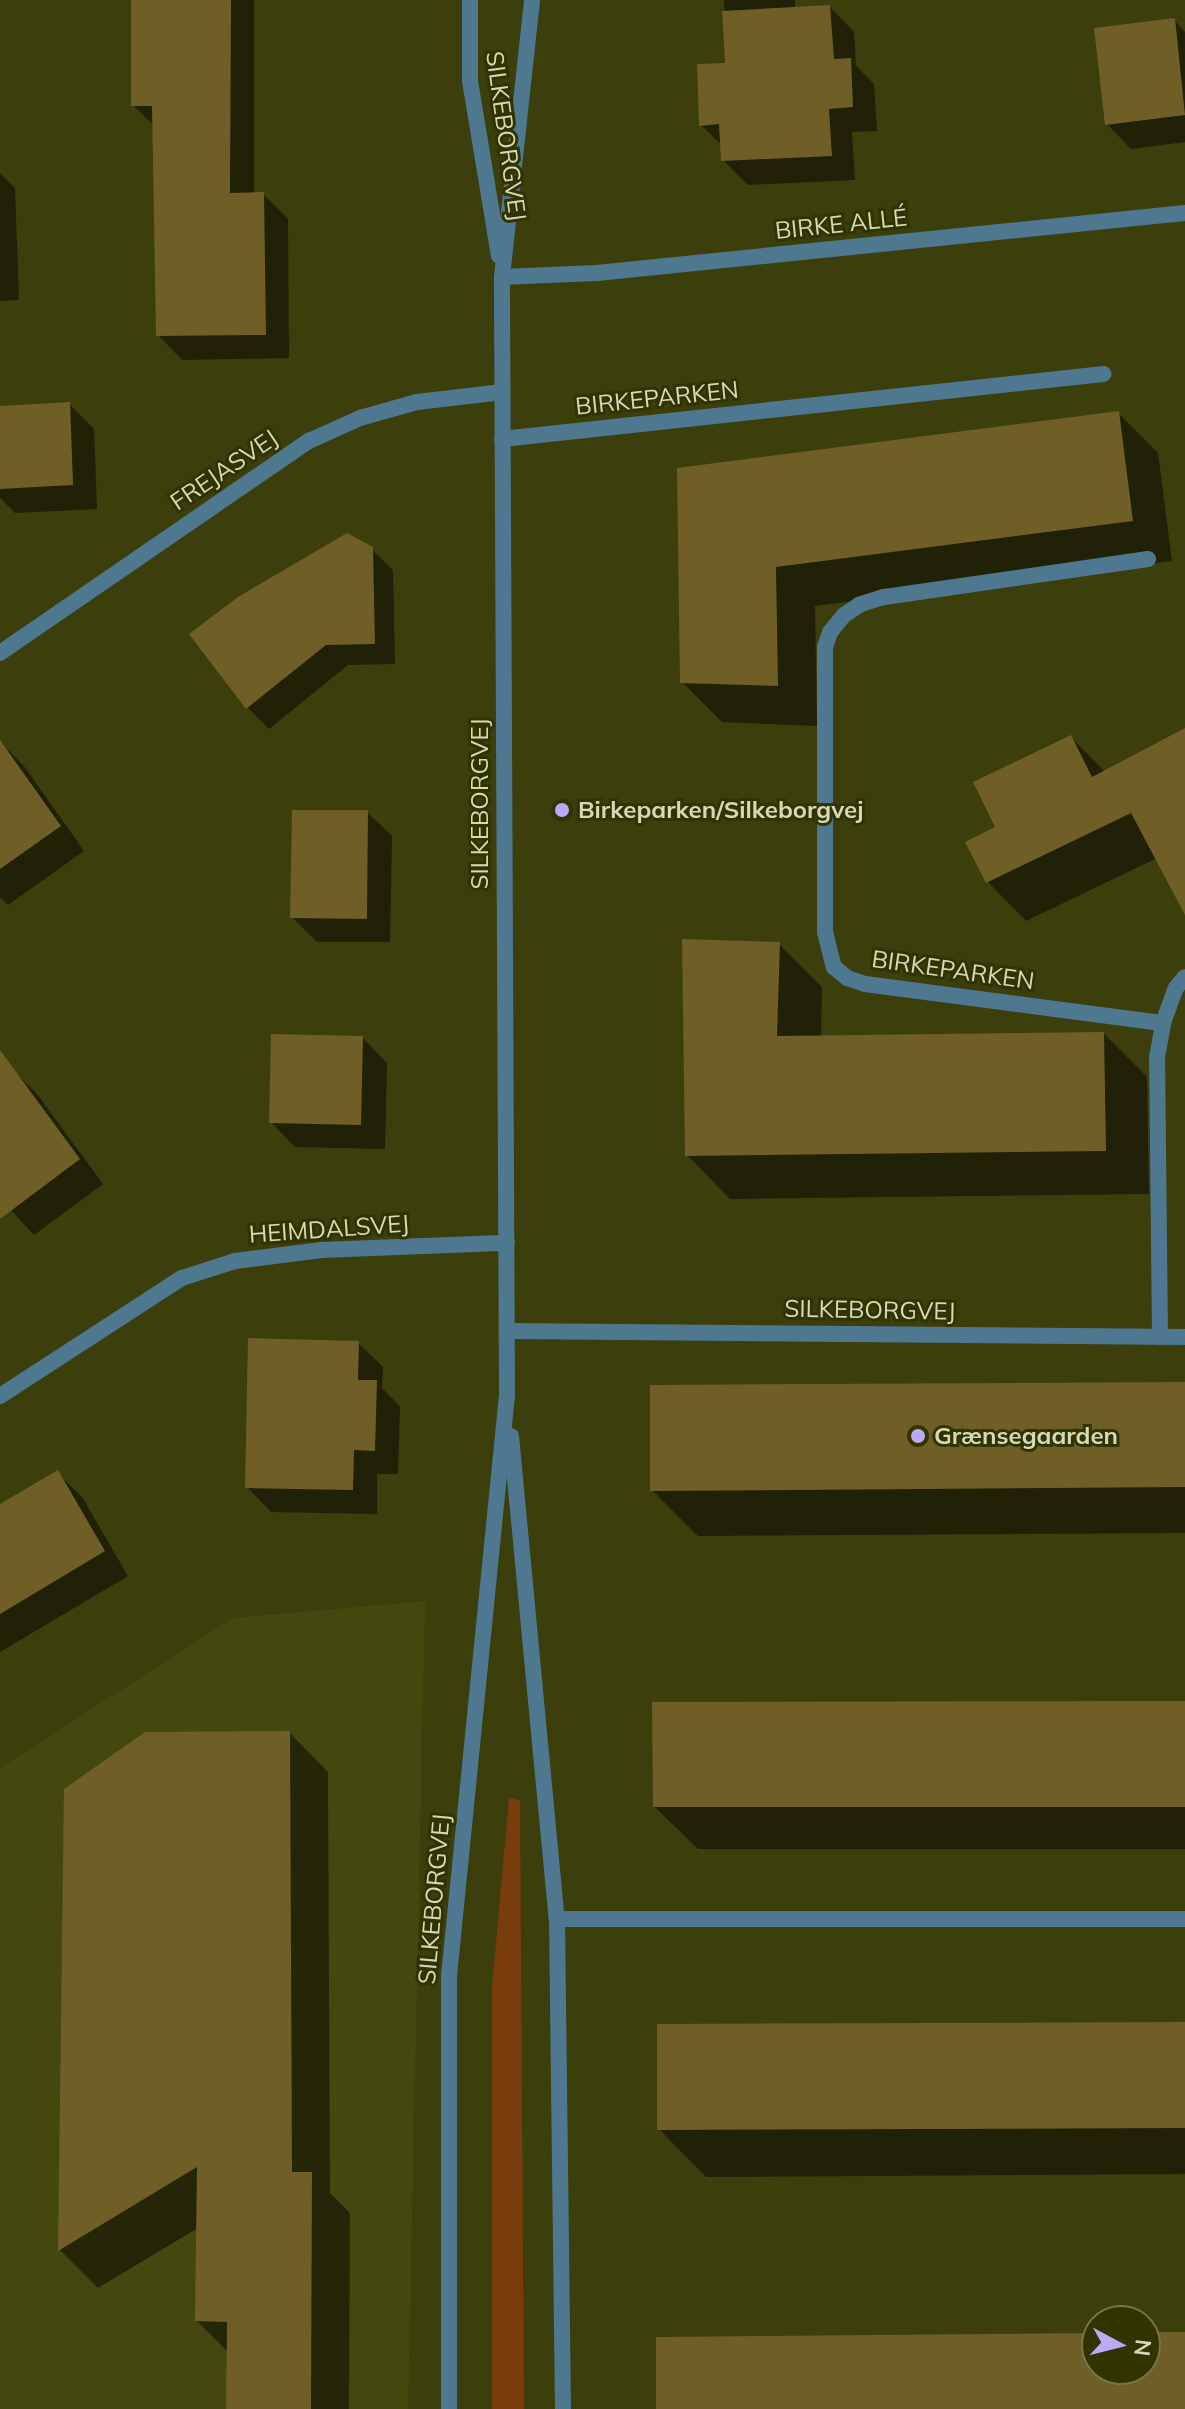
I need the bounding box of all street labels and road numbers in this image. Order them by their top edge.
street label: SILKEBORGVEJ [480,49,532,223]
street label: BIRKE ALLÉ [774,203,908,245]
street label: BIRKEPARKEN [574,375,740,421]
street label: FREJASVEJ [165,424,283,516]
street label: SILKEBORGVEJ [466,718,494,890]
street label: BIRKEPARKEN [870,944,1036,996]
street label: HEIMDALSVEJ [248,1209,410,1249]
street label: SILKEBORGVEJ [784,1294,956,1326]
street label: SILKEBORGVEJ [412,1813,456,1985]

